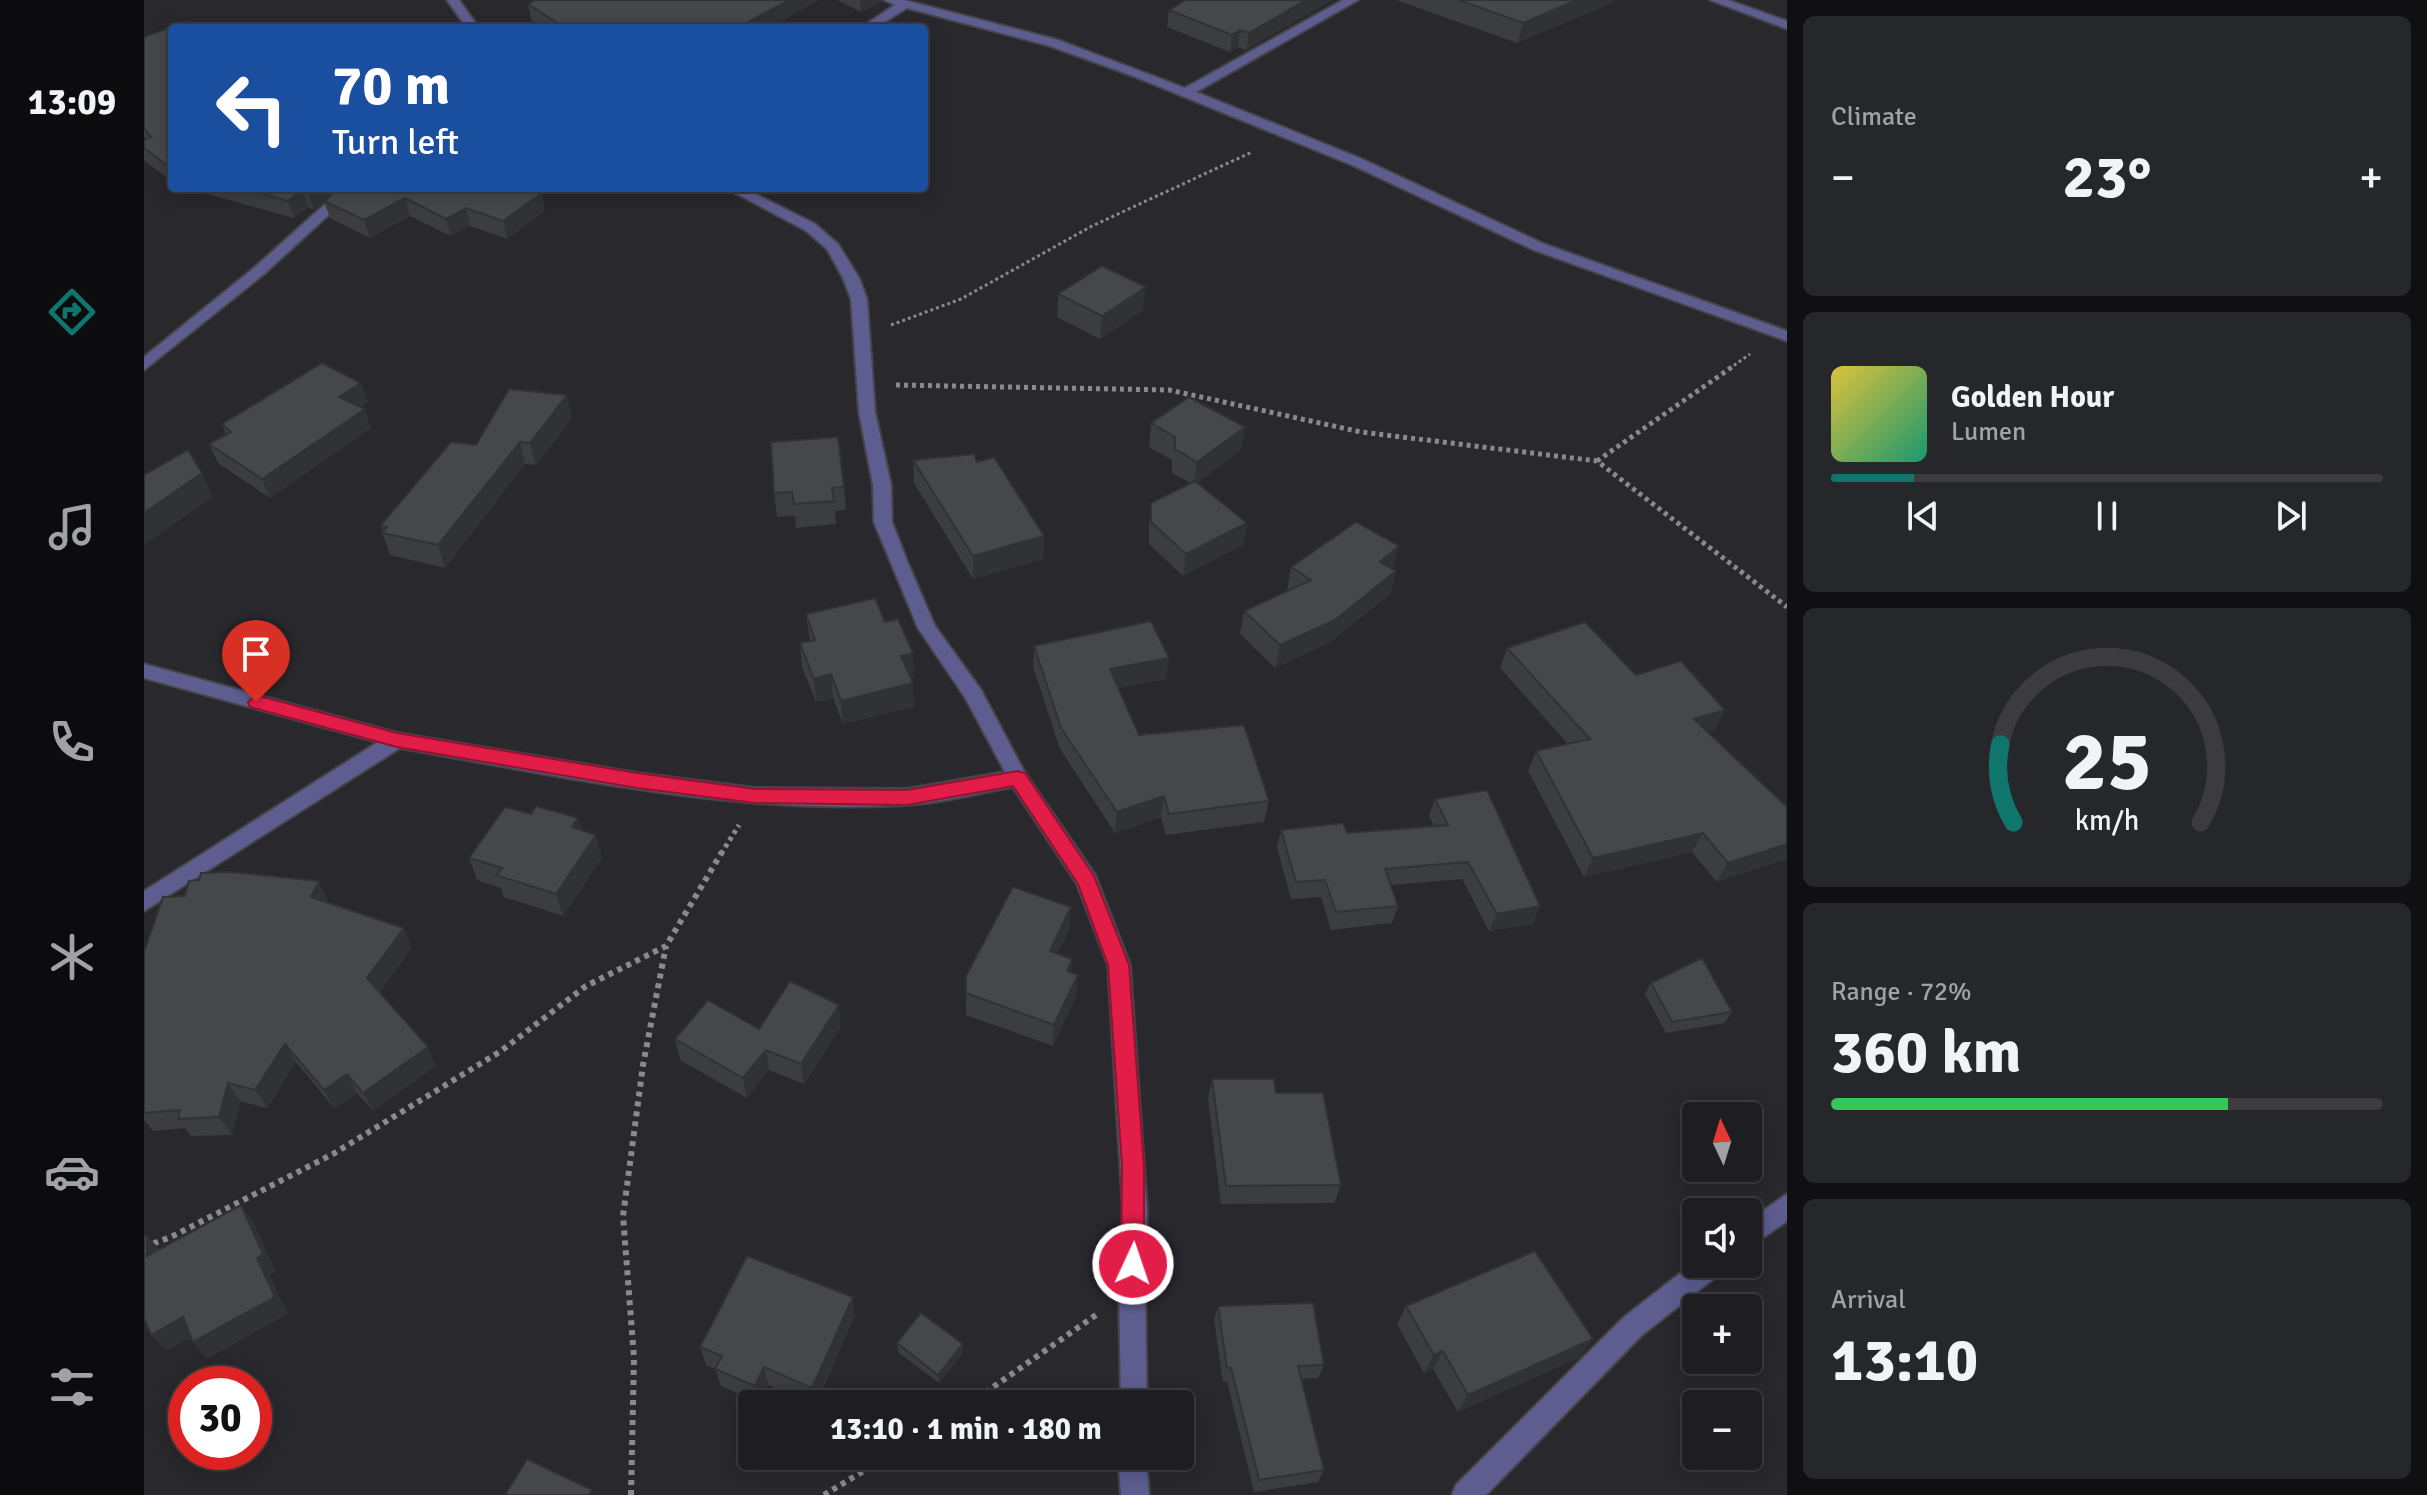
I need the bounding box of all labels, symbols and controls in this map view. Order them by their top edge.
text: 70 m [332,51,450,120]
icon: left [200,56,304,160]
text: 13:09 [28,80,116,125]
text: Climate [1831,101,1917,133]
text: Turn left [332,120,459,165]
text: 23° [2063,141,2151,215]
text: − [1831,151,1855,205]
text: + [2359,151,2383,205]
icon: directions [44,284,100,340]
text: Golden Hour [1951,379,2114,416]
text: Lumen [1951,416,2026,448]
icon: previous [1901,494,1945,538]
icon: pause [2085,494,2129,538]
icon: next [2269,494,2313,538]
icon: music [44,499,100,555]
pin [222,620,290,702]
icon: arrive [234,632,278,676]
text: 25 [2062,711,2152,813]
icon: phone [44,714,100,770]
text: km/h [2075,804,2139,839]
icon: climate [44,929,100,985]
text: Range · 72% [1831,976,1972,1008]
text: 360 km [1831,1016,2021,1090]
north arrow [1682,1102,1762,1182]
map controls [1682,1102,1762,1470]
icon: car [44,1144,100,1200]
button: sound [1682,1198,1762,1278]
position arrow [1091,1222,1175,1306]
text: Arrival [1831,1284,1906,1316]
button: + [1682,1294,1762,1374]
text: 13:10 [1831,1324,1978,1398]
icon: filters [44,1359,100,1415]
speed limit sign: 30 [168,1366,272,1470]
button: − [1682,1390,1762,1470]
text: 13:10 · 1 min · 180 m [830,1411,1102,1448]

